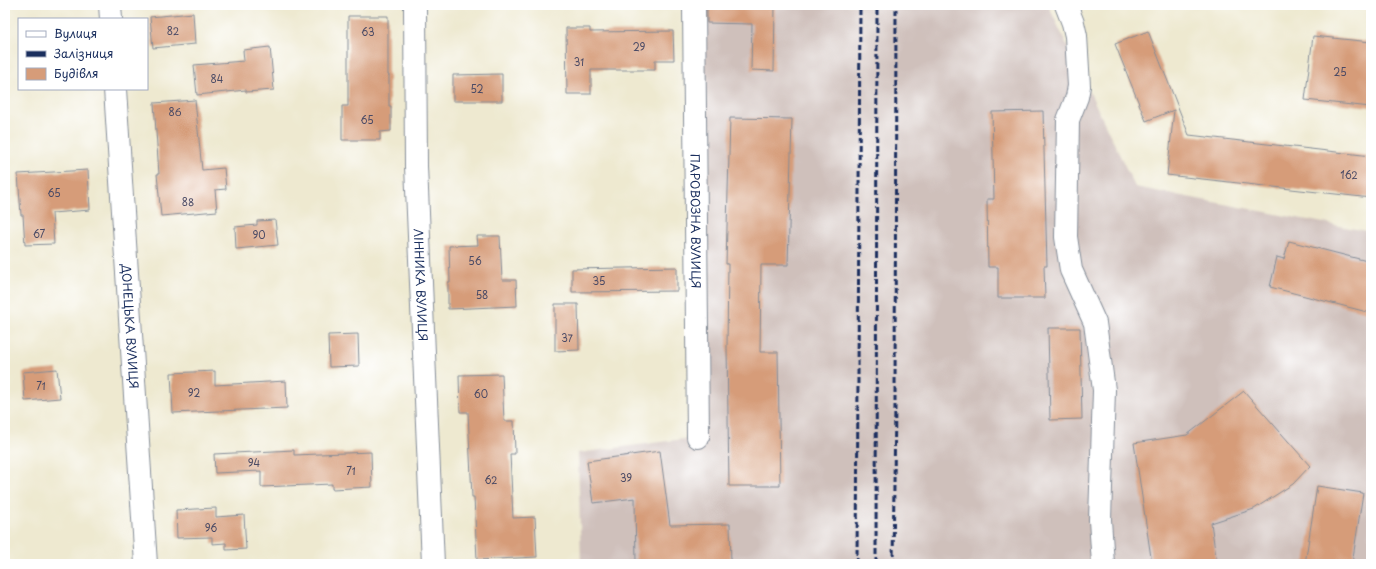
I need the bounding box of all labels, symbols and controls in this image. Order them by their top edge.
legend [18,18,148,90]
house number: 82 [167,23,179,38]
text: Вулиця [54,24,97,42]
house number: 63 [361,24,375,39]
house number: 29 [633,39,646,54]
text: Залізниця [53,44,113,62]
house number: 31 [574,54,584,69]
text: Будівля [54,64,99,82]
house number: 25 [1333,64,1347,79]
house number: 84 [211,71,224,86]
house number: 52 [470,81,484,96]
house number: 86 [169,104,182,119]
house number: 65 [360,112,374,127]
street label: ПАРОВОЗНА ВУЛИЦЯ [686,154,706,288]
house number: 162 [1340,167,1358,182]
house number: 65 [47,185,61,200]
house number: 88 [182,194,194,209]
house number: 67 [33,226,45,241]
house number: 90 [252,227,266,242]
street label: ЛІННИКА ВУЛИЦЯ [410,228,432,342]
house number: 56 [468,253,482,268]
street label: ДОНЕЦЬКА ВУЛИЦЯ [117,263,144,389]
house number: 35 [593,273,605,288]
house number: 58 [476,287,488,302]
house number: 37 [561,330,574,345]
house number: 71 [36,378,46,393]
house number: 92 [188,385,200,400]
house number: 60 [474,386,488,401]
house number: 94 [248,455,261,470]
house number: 71 [346,463,356,478]
house number: 39 [620,470,632,485]
house number: 62 [484,472,498,487]
house number: 96 [205,520,217,535]

